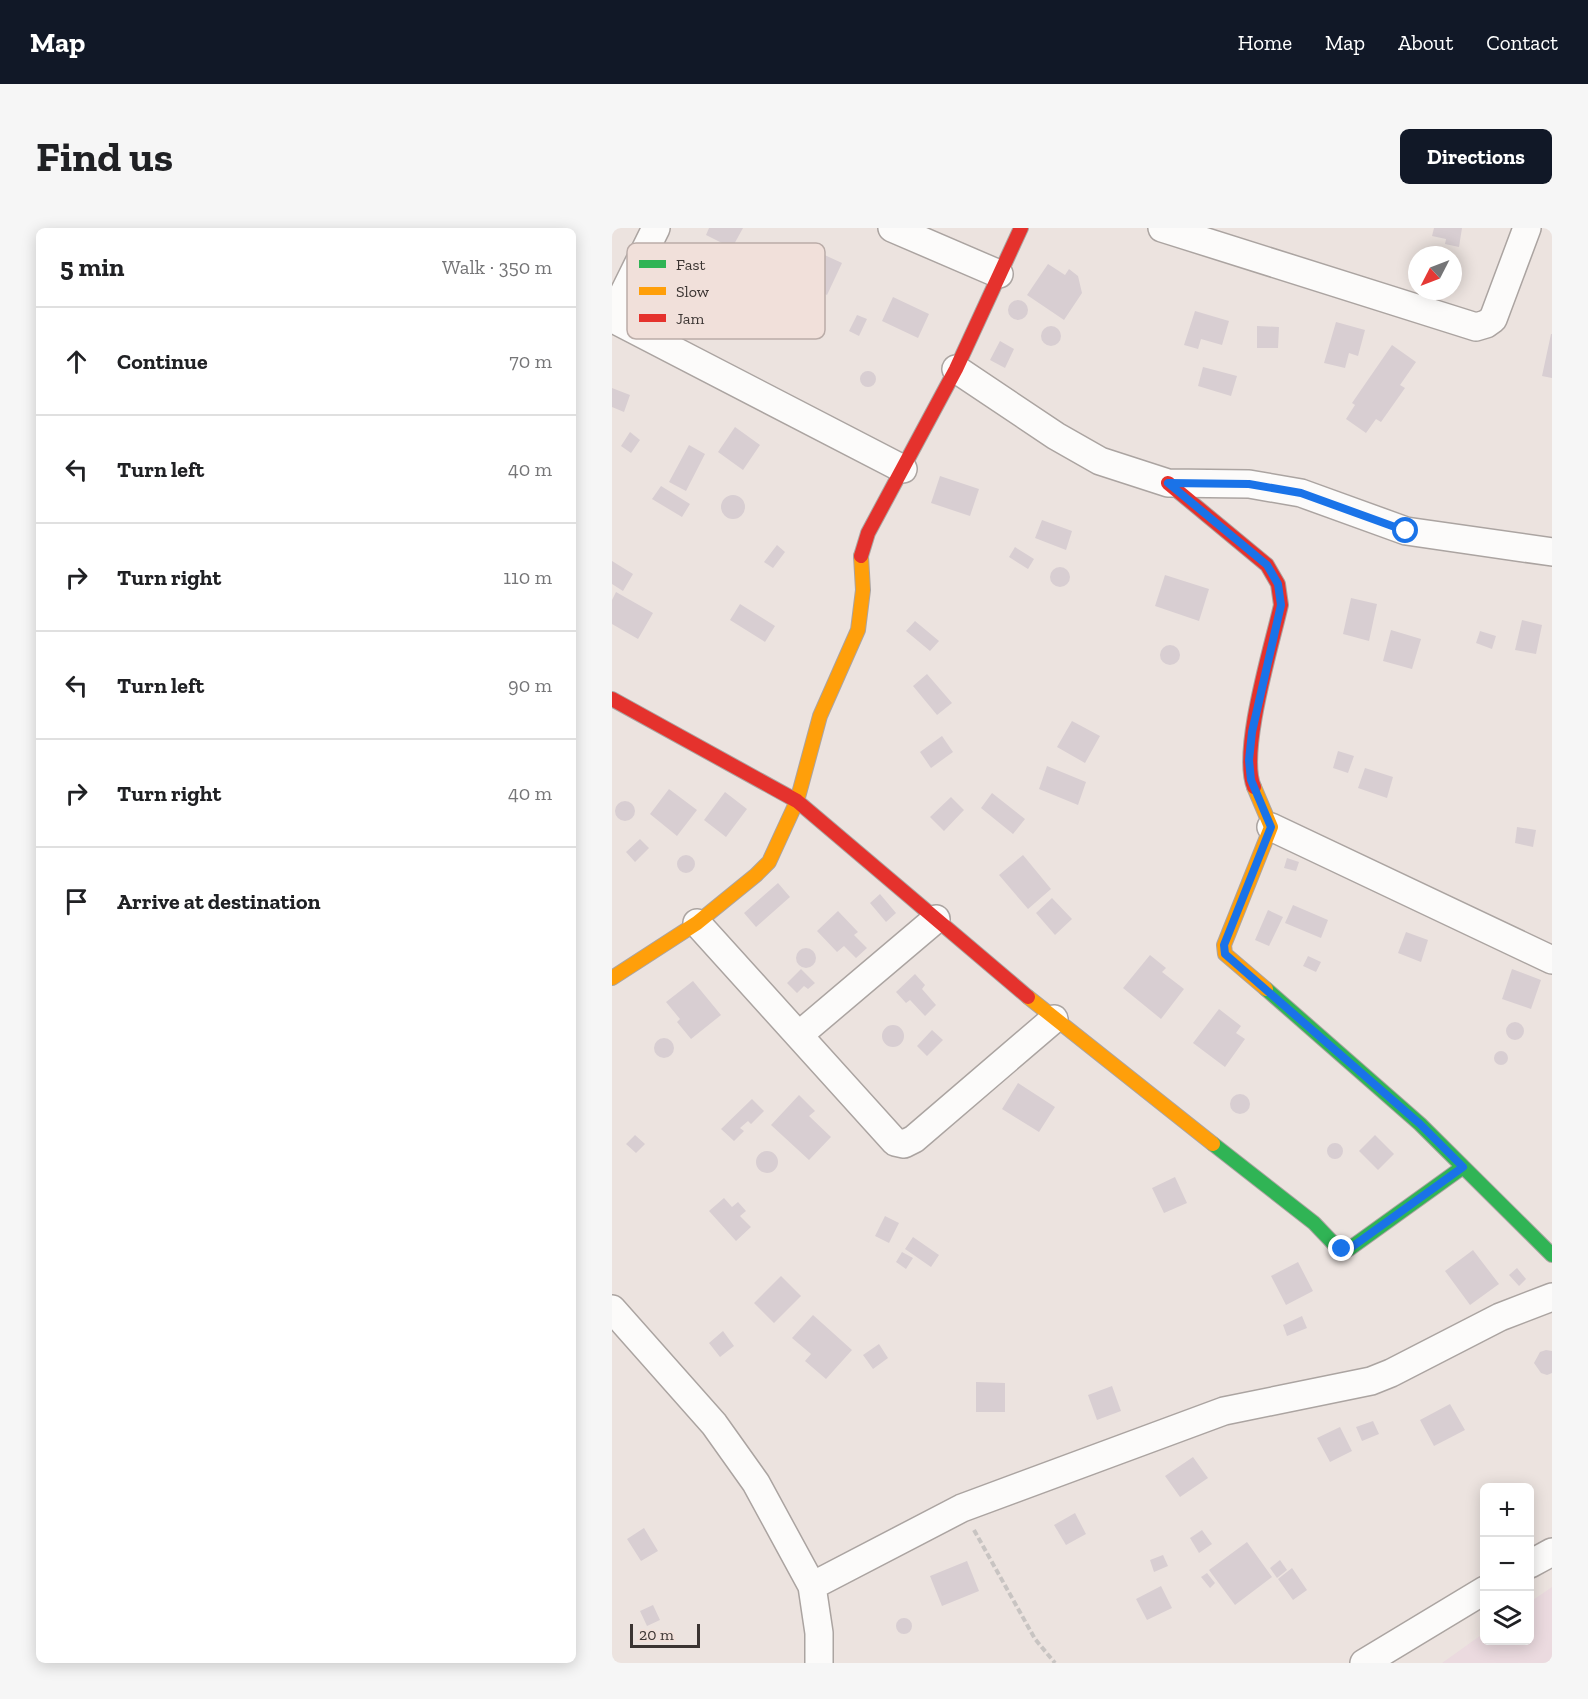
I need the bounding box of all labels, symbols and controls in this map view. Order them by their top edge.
text: Map [30,26,85,59]
text: Home [1238,30,1292,55]
text: Map [1325,30,1365,55]
text: About [1398,30,1453,55]
text: Contact [1486,30,1558,55]
button: Directions [1400,129,1552,184]
text: Find us [36,131,173,182]
legend [627,243,825,339]
north arrow [1408,246,1462,300]
text: 5 min [60,251,124,283]
text: Walk · 350 m [442,255,552,279]
text: Fast [676,255,705,274]
text: Slow [676,282,710,301]
text: Jam [676,309,705,328]
icon: ahead [60,345,93,378]
text: Continue [117,348,208,375]
text: 70 m [509,349,552,373]
icon: left [60,453,93,486]
text: Turn left [117,456,204,483]
text: 40 m [508,457,552,481]
route start [1392,517,1418,543]
icon: right [60,561,93,594]
text: Turn right [117,564,221,591]
text: 110 m [503,565,552,589]
icon: left [60,669,93,702]
text: Turn left [117,672,204,699]
text: 90 m [508,673,552,697]
icon: right [60,777,93,810]
text: Turn right [117,780,221,807]
text: 40 m [508,781,552,805]
icon: arrive [60,885,93,918]
text: Arrive at destination [117,888,320,915]
route end [1328,1235,1354,1261]
map controls [1480,1483,1534,1645]
button: + [1480,1483,1534,1537]
button: − [1480,1537,1534,1591]
button: layers [1480,1591,1534,1645]
scale bar [630,1621,700,1648]
text: 20 m [639,1625,674,1644]

